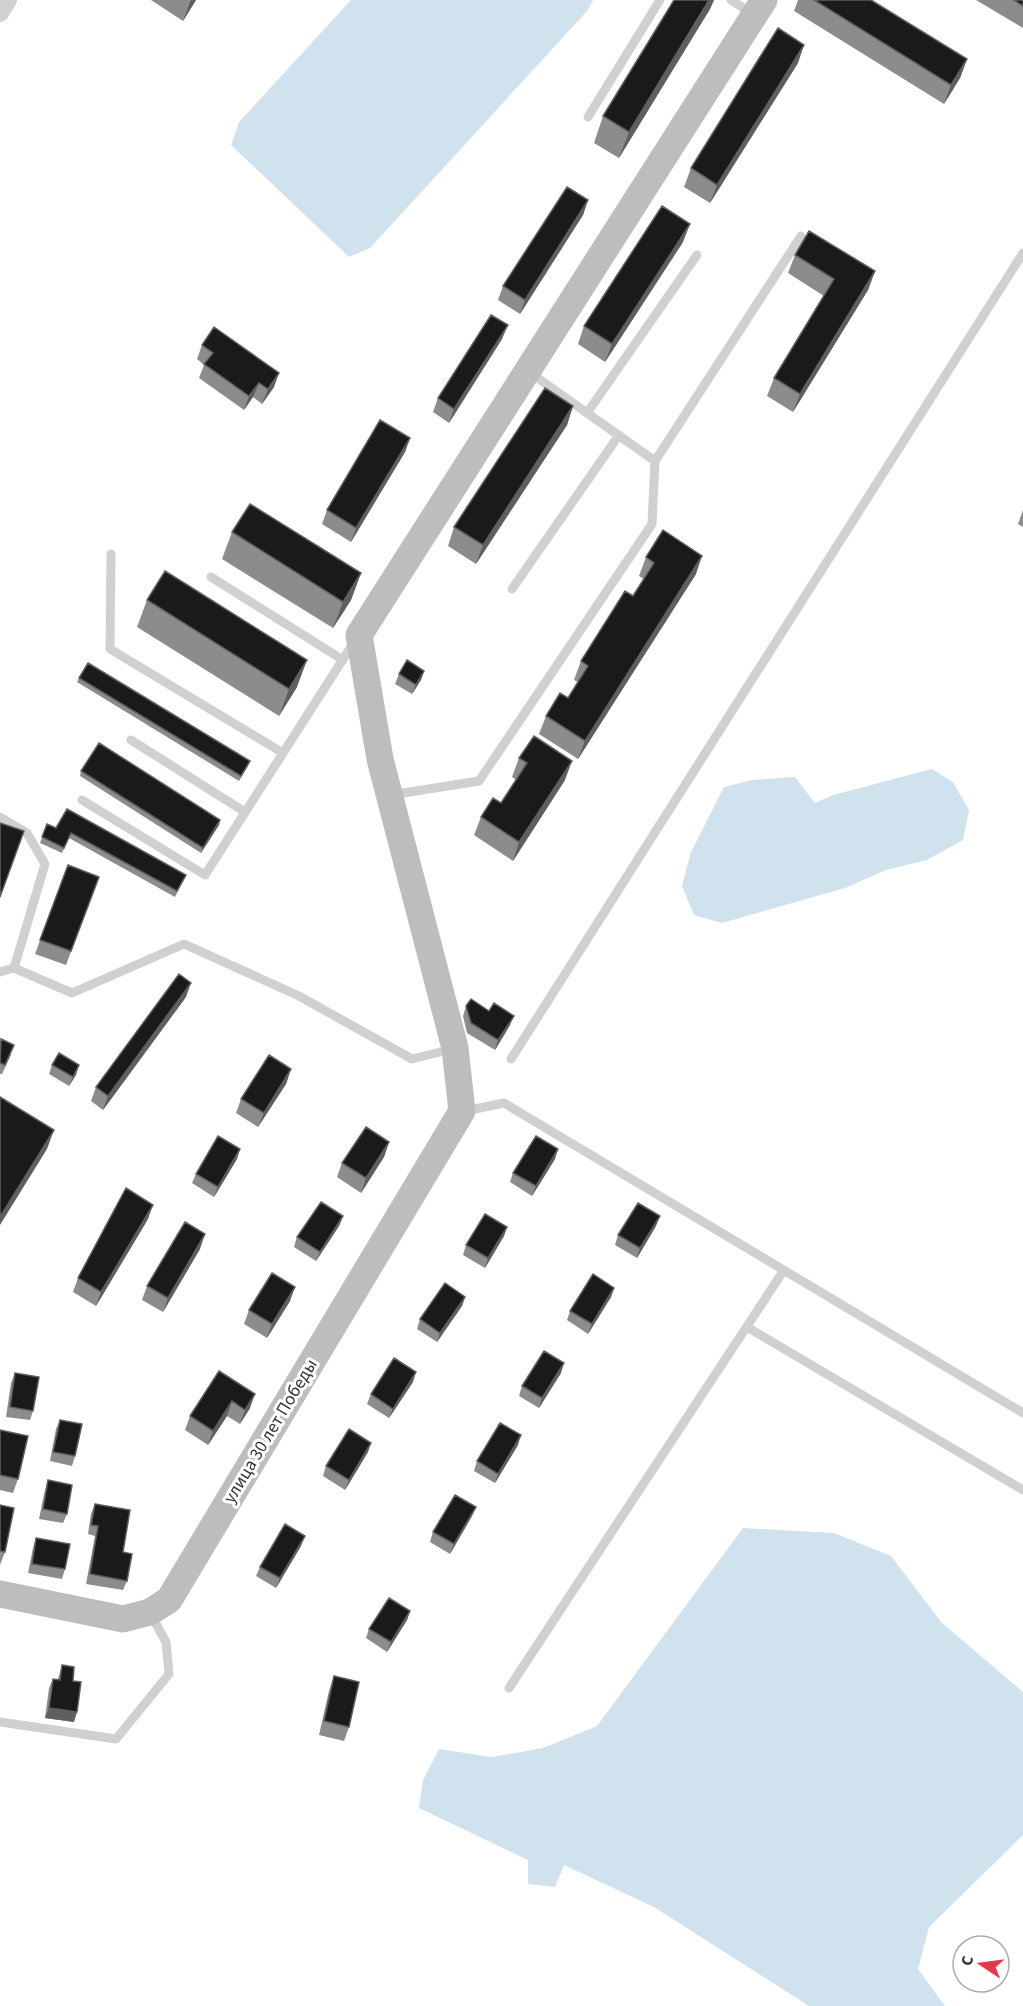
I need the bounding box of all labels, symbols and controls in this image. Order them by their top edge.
street label: улица 30 лет Победы [217,1354,323,1508]
north arrow [951,1934,1011,1994]
text: С [956,1954,979,1968]

